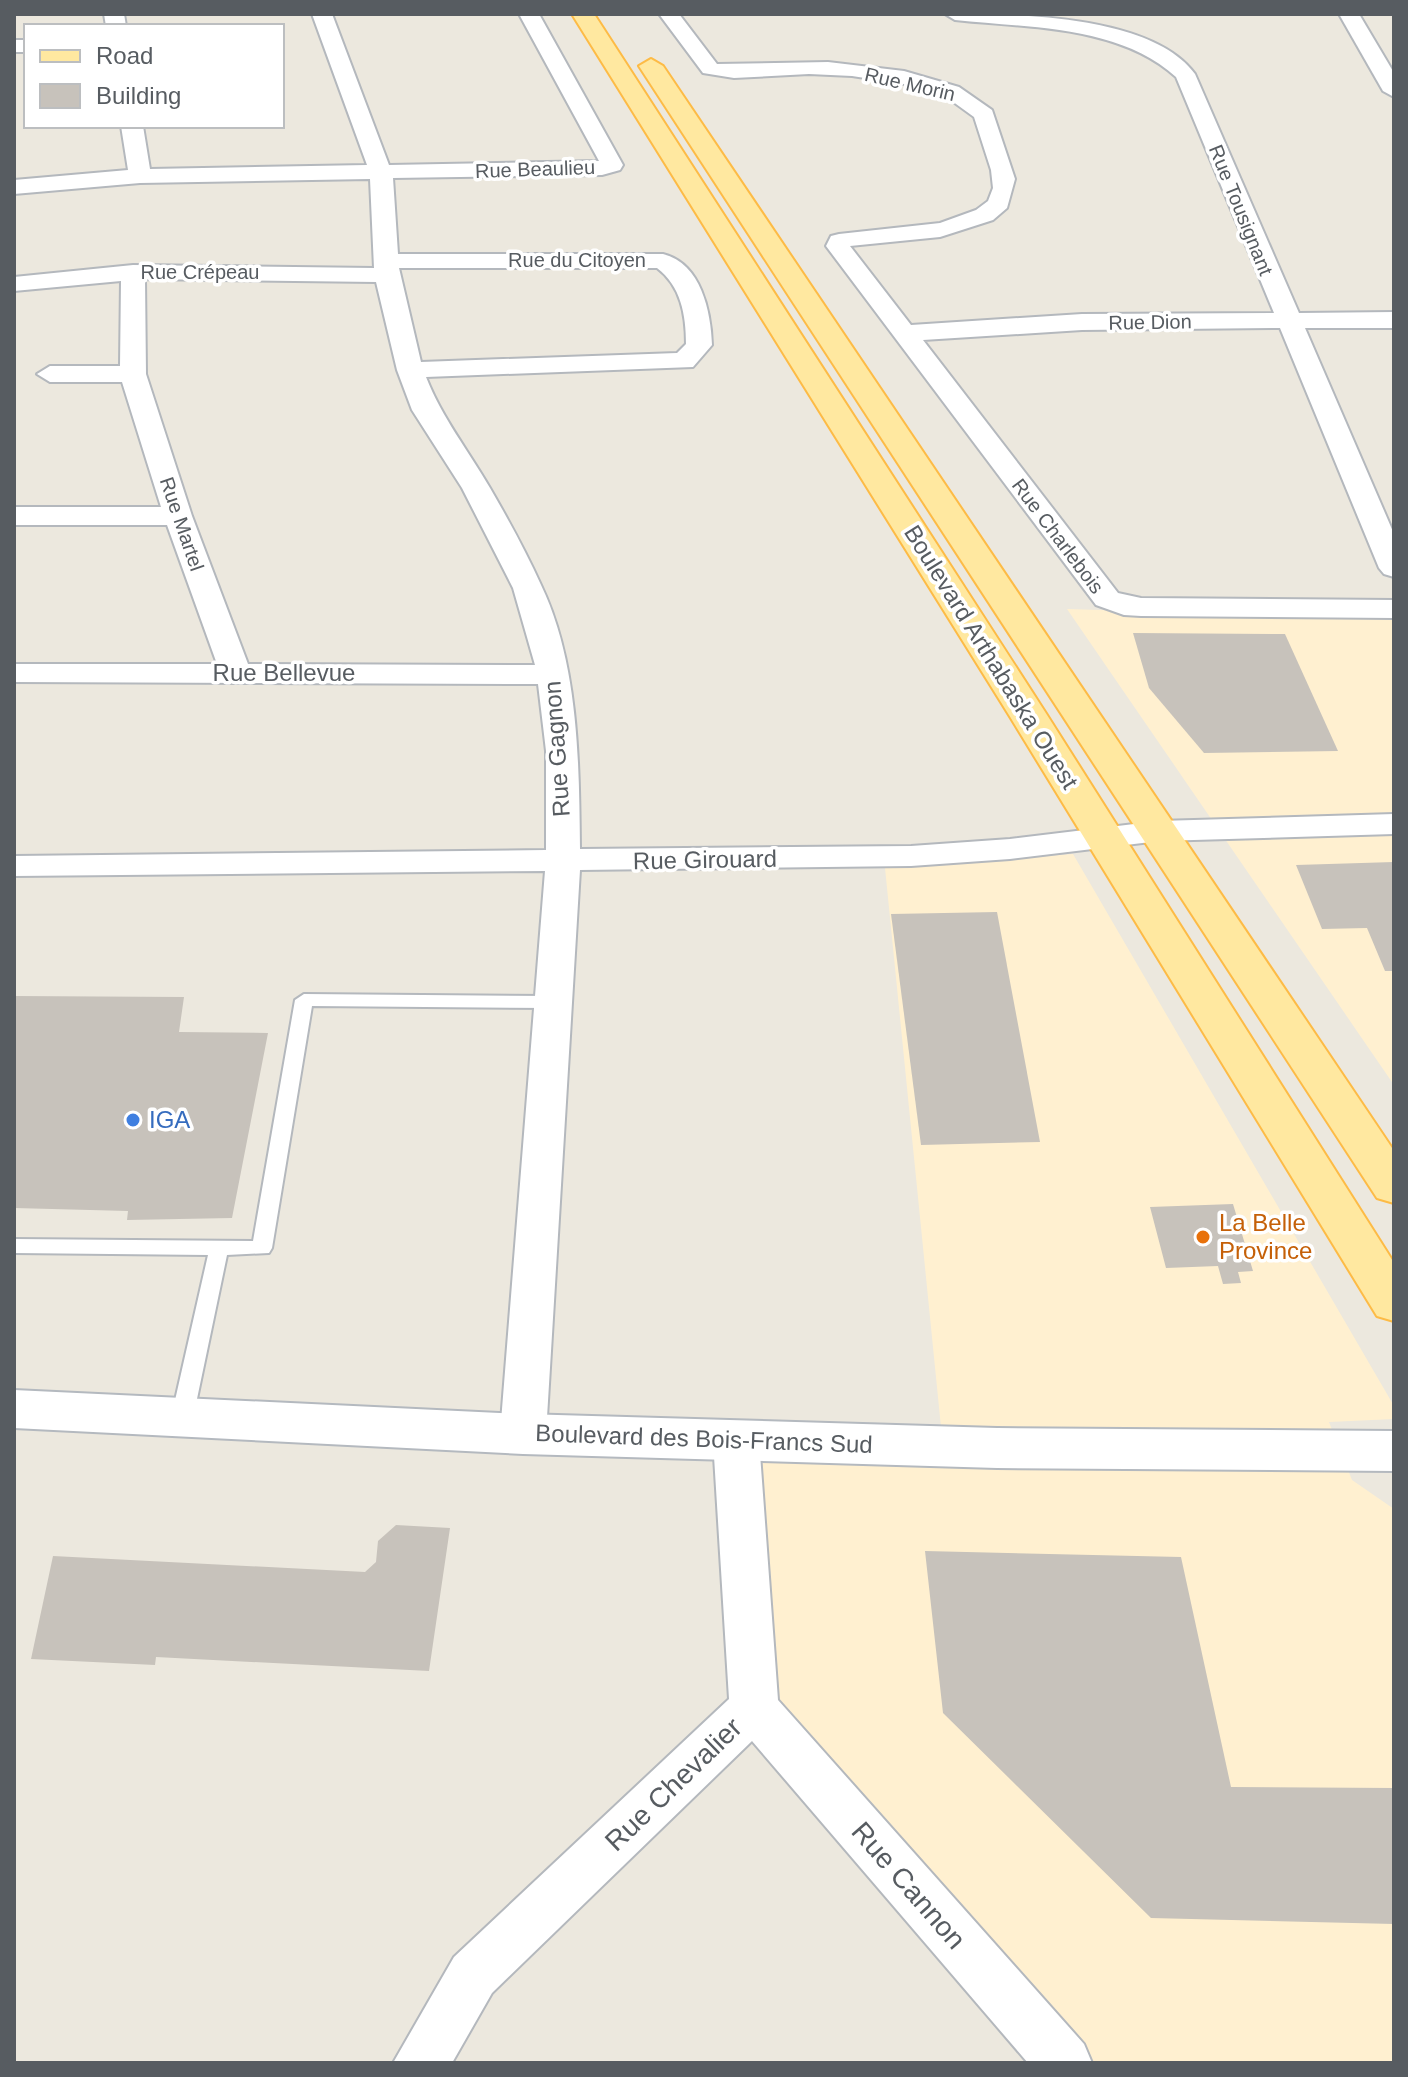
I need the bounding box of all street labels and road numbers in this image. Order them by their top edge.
street label: Rue Morin [863,63,957,105]
street label: Rue Tousignant [1205,142,1277,279]
street label: Rue Beaulieu [475,156,595,182]
street label: Rue du Citoyen [508,249,646,271]
street label: Rue Crépeau [141,261,259,283]
street label: Rue Dion [1108,310,1192,334]
street label: Rue Martel [156,474,208,574]
street label: Rue Charlebois [1008,474,1108,598]
street label: Boulevard Arthabaska Ouest [899,520,1084,794]
street label: Rue Bellevue [213,659,355,686]
street label: Rue Gagnon [538,680,575,818]
street label: Rue Girouard [633,845,777,874]
street label: Boulevard des Bois-Francs Sud [535,1419,873,1458]
street label: Rue Chevalier [599,1712,748,1857]
street label: Rue Cannon [845,1816,972,1955]

